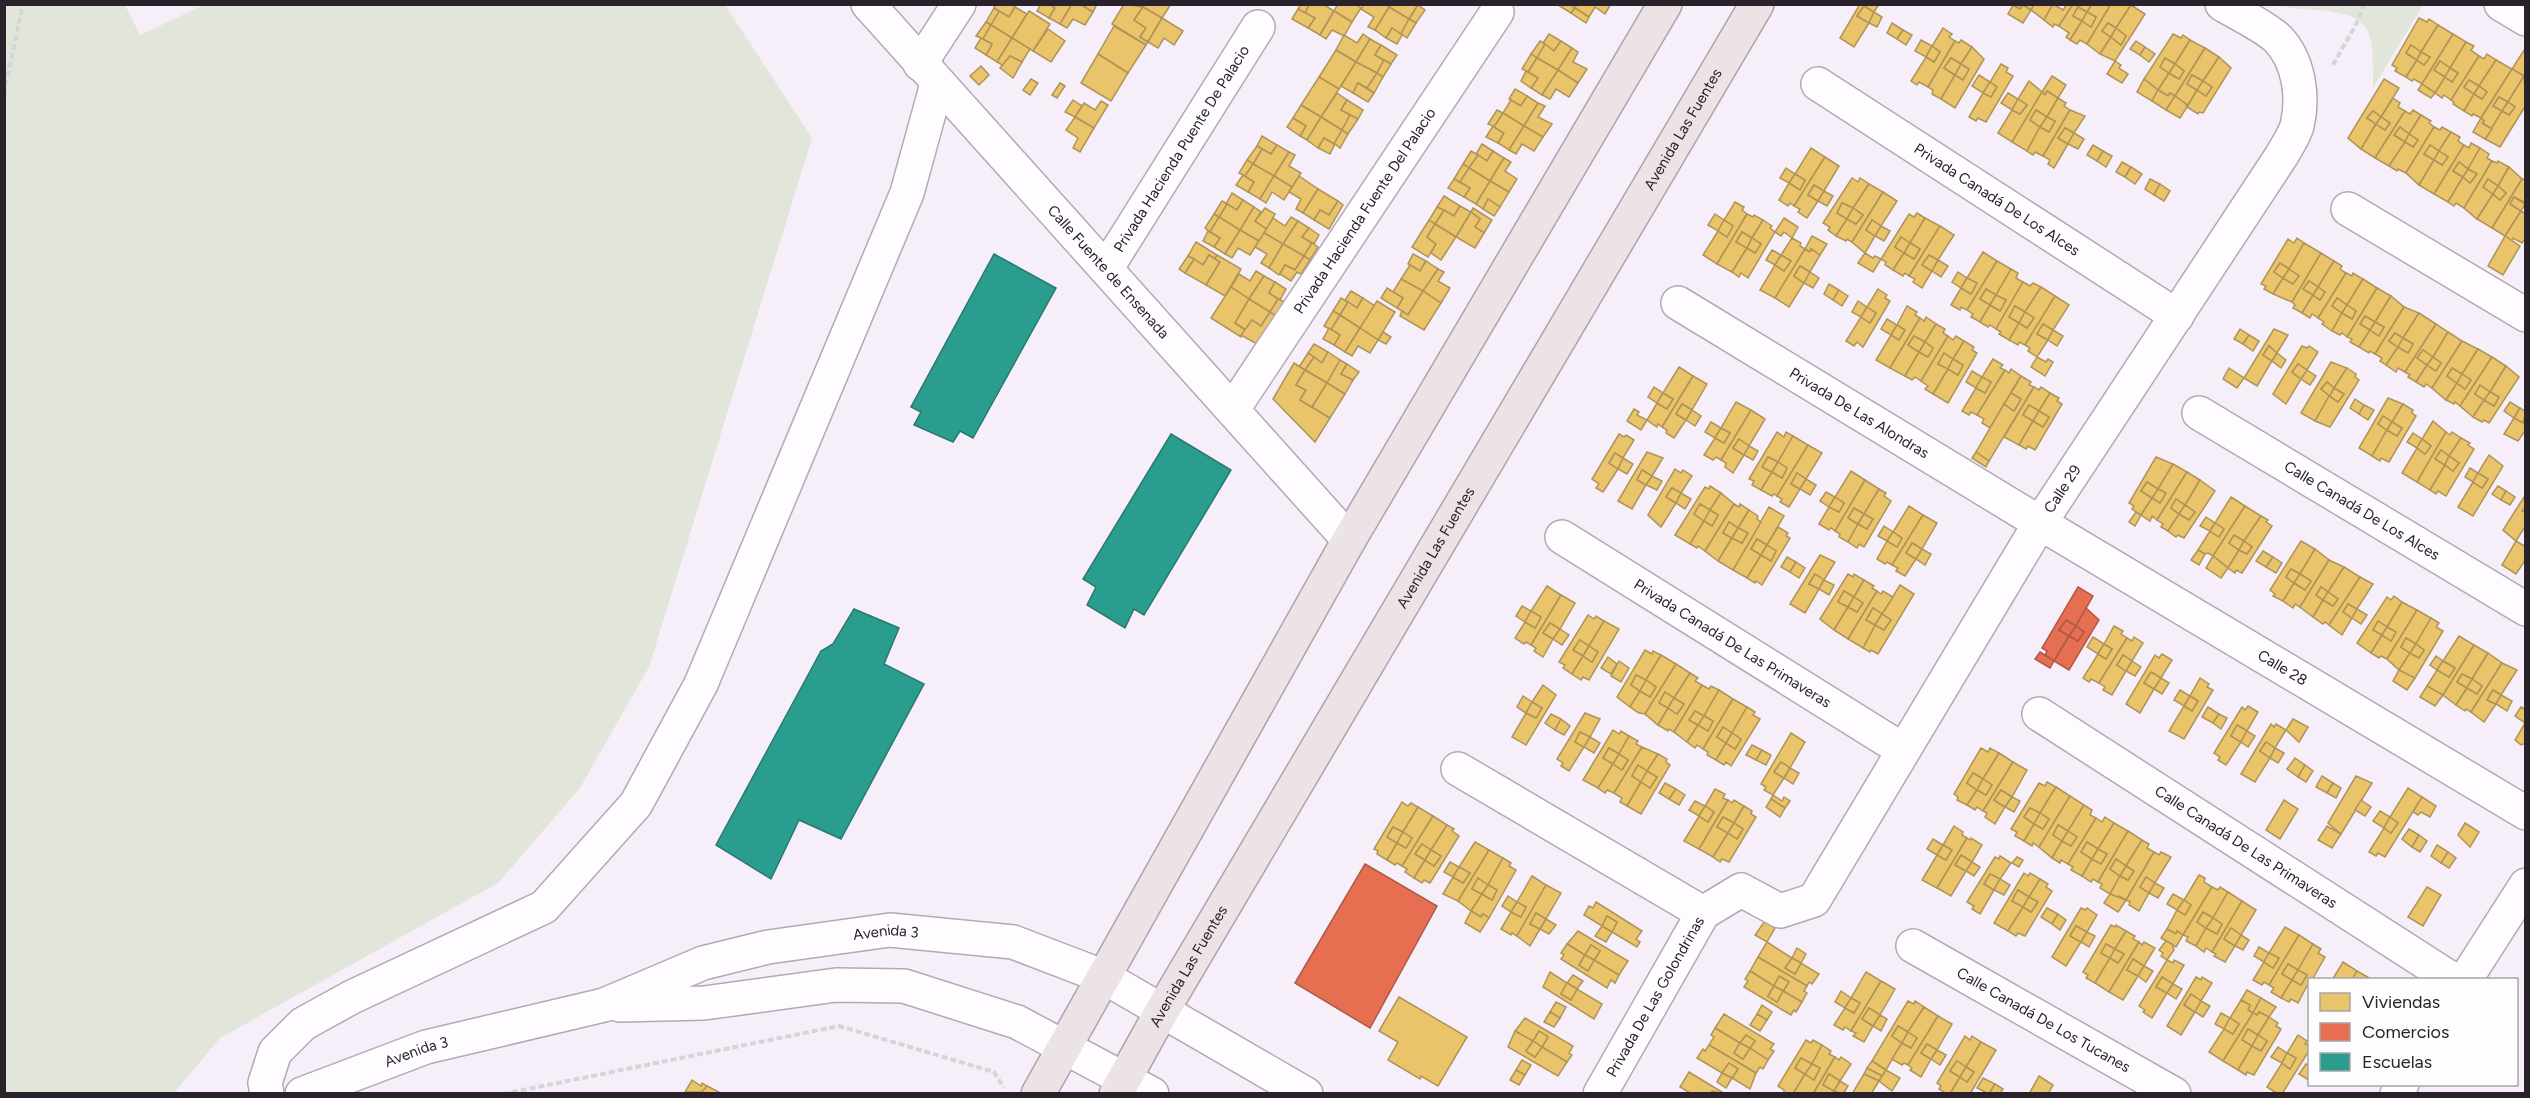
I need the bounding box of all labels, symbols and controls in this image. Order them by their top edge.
street label: Privada Hacienda Puente De Palacio [1110,42,1253,256]
street label: Avenida Las Fuentes [1640,65,1726,193]
street label: Privada Hacienda Fuente Del Palacio [1290,104,1440,317]
street label: Privada Canadá De Los Alces [1911,140,2083,260]
street label: Calle Fuente de Ensenada [1044,201,1173,342]
street label: Privada De Las Alondras [1786,364,1932,462]
street label: Calle Canadá De Los Alces [2281,457,2443,564]
street label: Calle 29 [2040,461,2085,516]
street label: Avenida Las Fuentes [1393,484,1479,612]
street label: Privada Canadá De Las Primaveras [1631,575,1834,712]
street label: Calle 28 [2254,646,2311,689]
street label: Calle Canadá De Las Primaveras [2151,782,2341,912]
street label: Avenida Las Fuentes [1146,902,1231,1030]
street label: Privada De Las Golondrinas [1603,913,1708,1080]
street label: Avenida 3 [852,921,920,944]
street label: Calle Canadá De Los Tucanes [1954,964,2133,1076]
legend [2308,978,2518,1086]
text: Viviendas [2362,991,2440,1013]
text: Comercios [2362,1021,2449,1043]
street label: Avenida 3 [382,1033,450,1071]
text: Escuelas [2362,1051,2432,1073]

